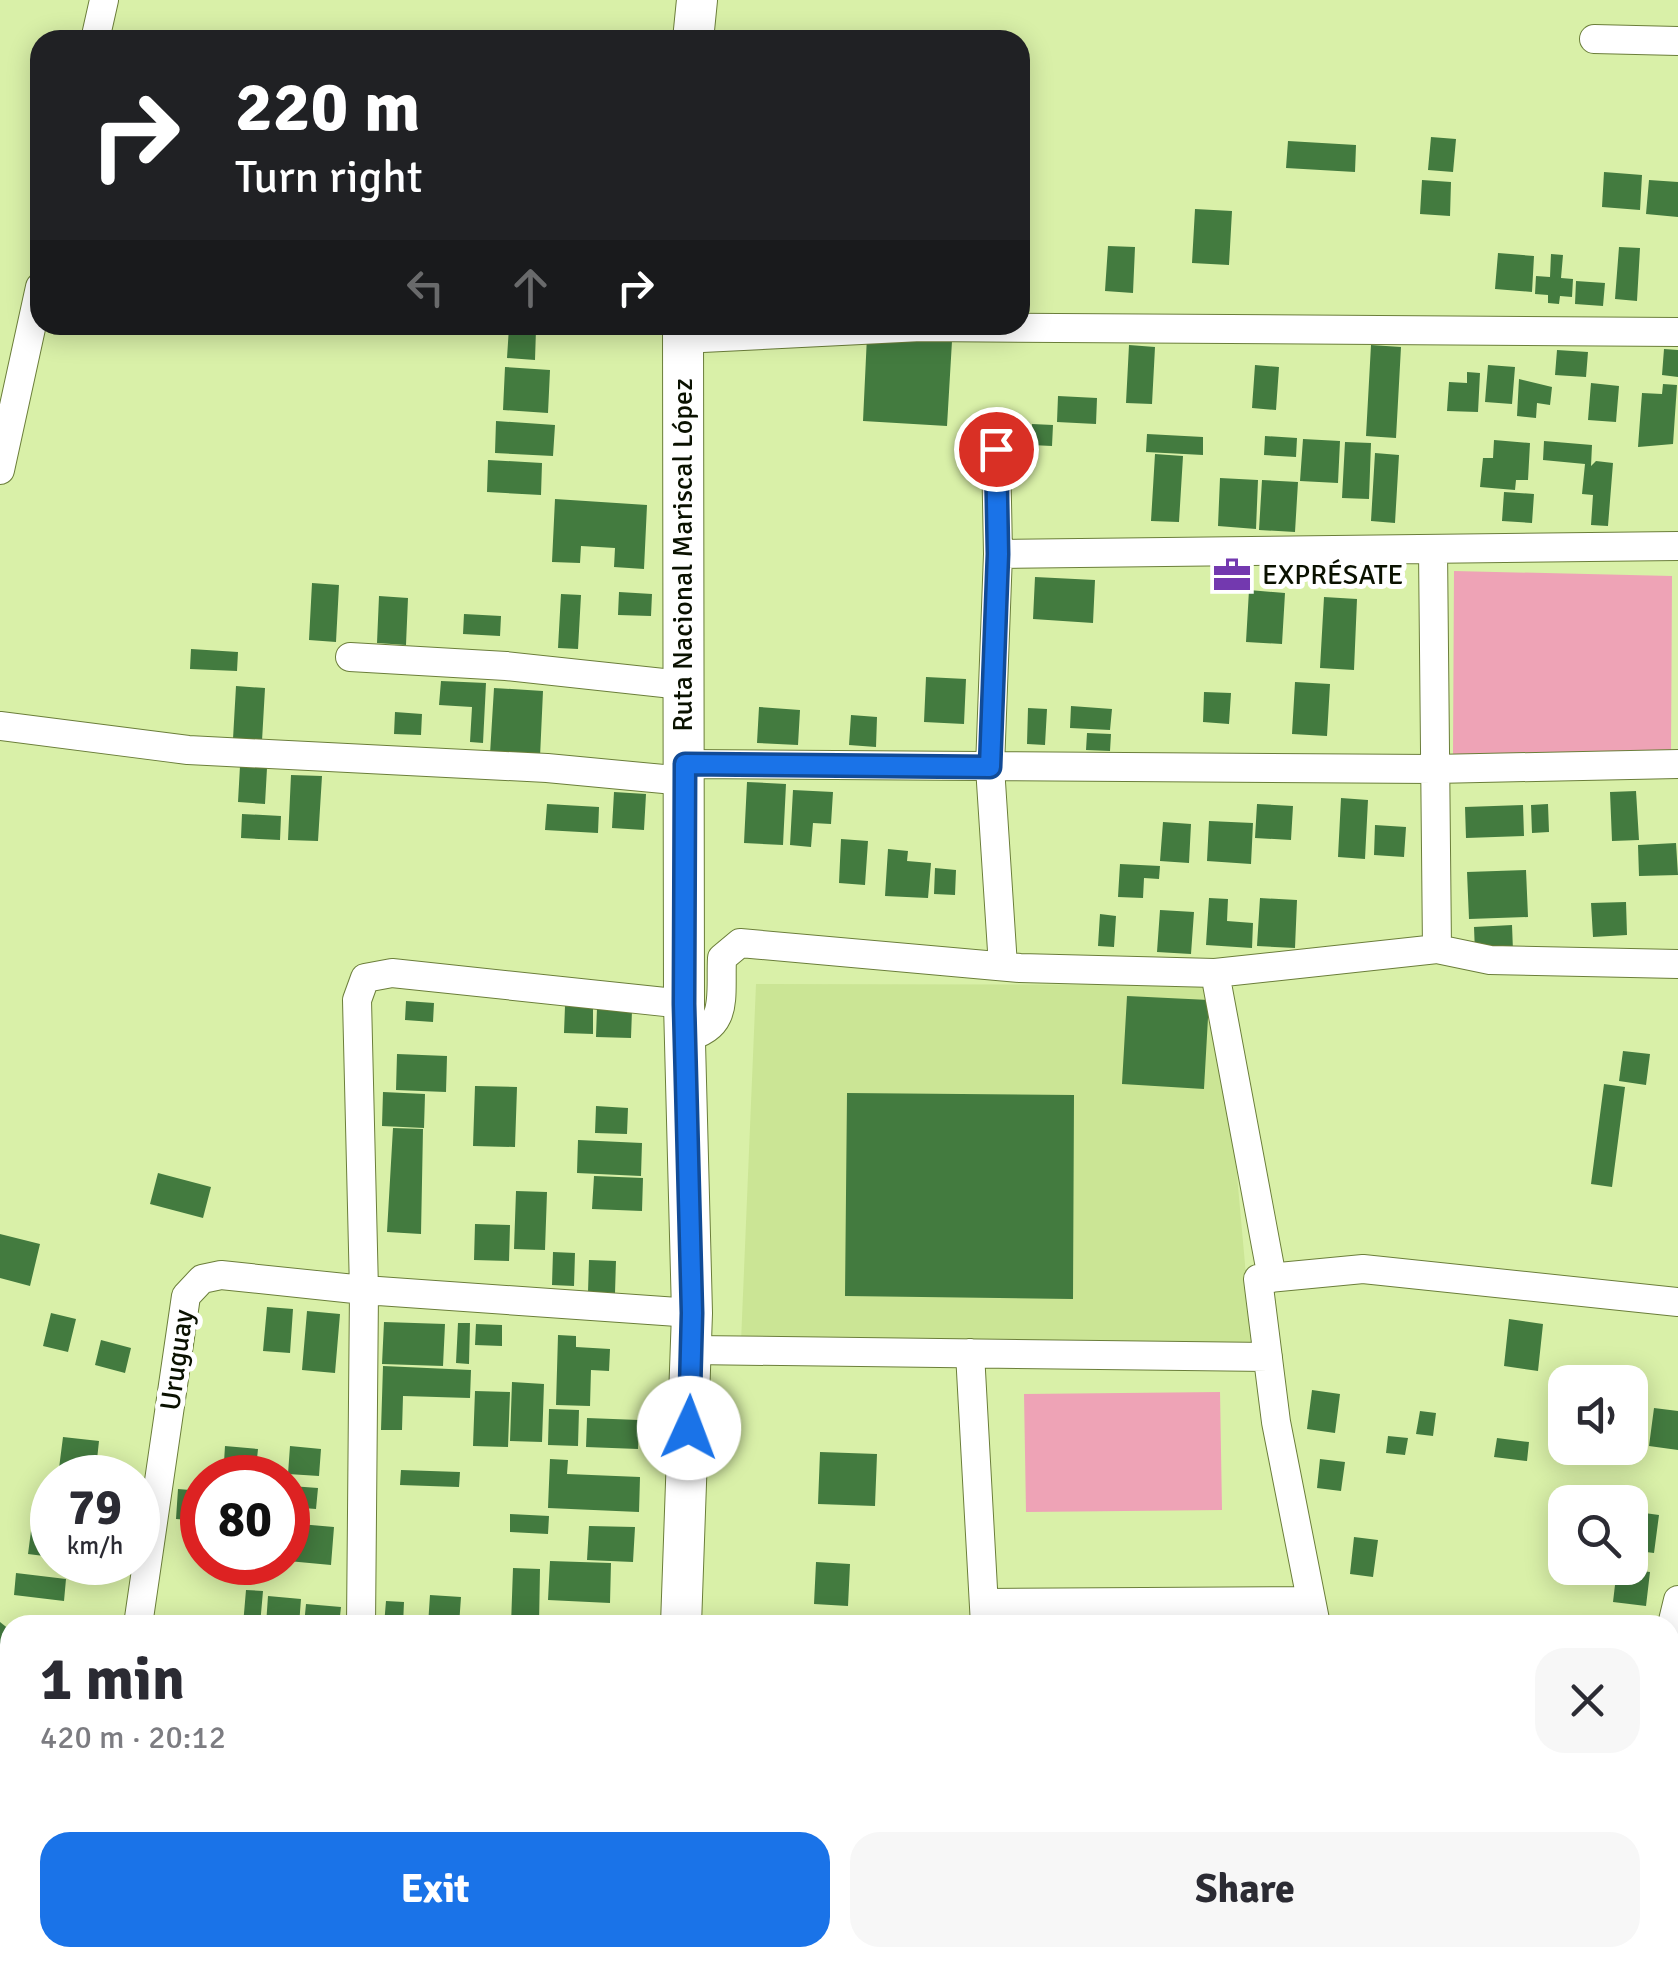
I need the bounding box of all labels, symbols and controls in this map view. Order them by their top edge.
text: 220 m [235,64,420,150]
icon: right [70,70,200,200]
text: Turn right [235,150,423,205]
icon: left [398,260,453,315]
icon: ahead [503,260,558,315]
icon: right [608,260,663,315]
street label: Ruta Nacional Mariscal López [666,378,700,732]
pin [954,407,1039,492]
icon: arrive [969,422,1024,477]
office icon: EXPRÉSATE [1211,554,1253,596]
place label: EXPRÉSATE [1262,558,1403,592]
street label: Uruguay [153,1307,201,1413]
map controls [1548,1365,1648,1585]
button: sound [1548,1365,1648,1465]
position arrow [637,1376,741,1480]
speed limit sign: 80 [180,1455,310,1585]
text: 79 [68,1477,122,1539]
button: search [1548,1485,1648,1585]
text: km/h [67,1530,123,1561]
text: 1 min [40,1643,185,1717]
button: close [1535,1648,1640,1753]
text: 420 m · 20:12 [40,1718,226,1757]
button: Exit [40,1832,830,1947]
button: Share [850,1832,1640,1947]

